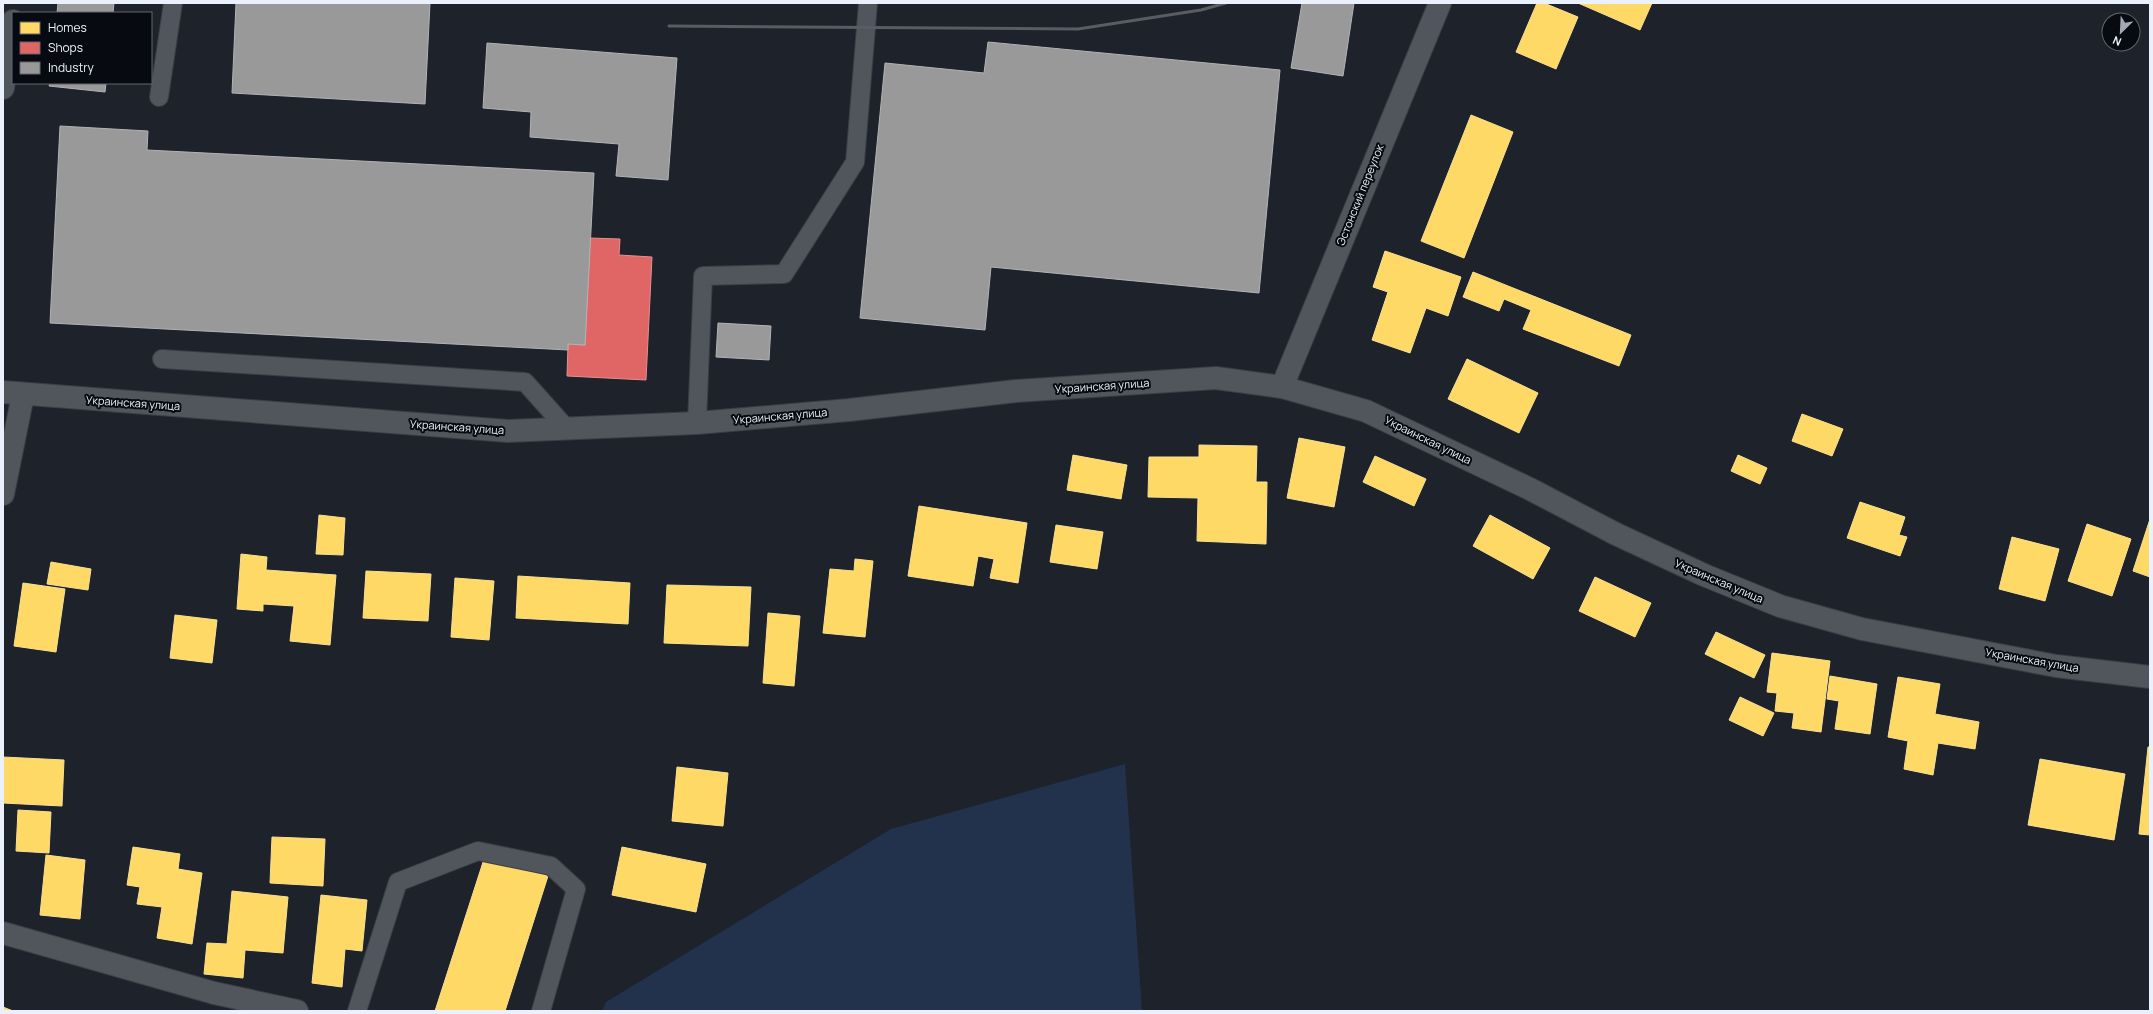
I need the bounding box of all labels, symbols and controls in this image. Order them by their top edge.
legend [12,12,152,84]
north arrow [2101,12,2141,52]
text: Homes [48,19,87,36]
text: N [2110,33,2123,50]
text: Shops [48,39,83,56]
text: Industry [48,59,94,76]
street label: Эстонский переулок [1332,142,1387,248]
street label: Украинская улица [1054,375,1150,396]
street label: Украинская улица [85,392,181,413]
street label: Украинская улица [732,404,828,427]
street label: Украинская улица [1382,412,1474,467]
street label: Украинская улица [409,416,505,437]
street label: Украинская улица [1673,555,1766,606]
street label: Украинская улица [1984,644,2080,675]

